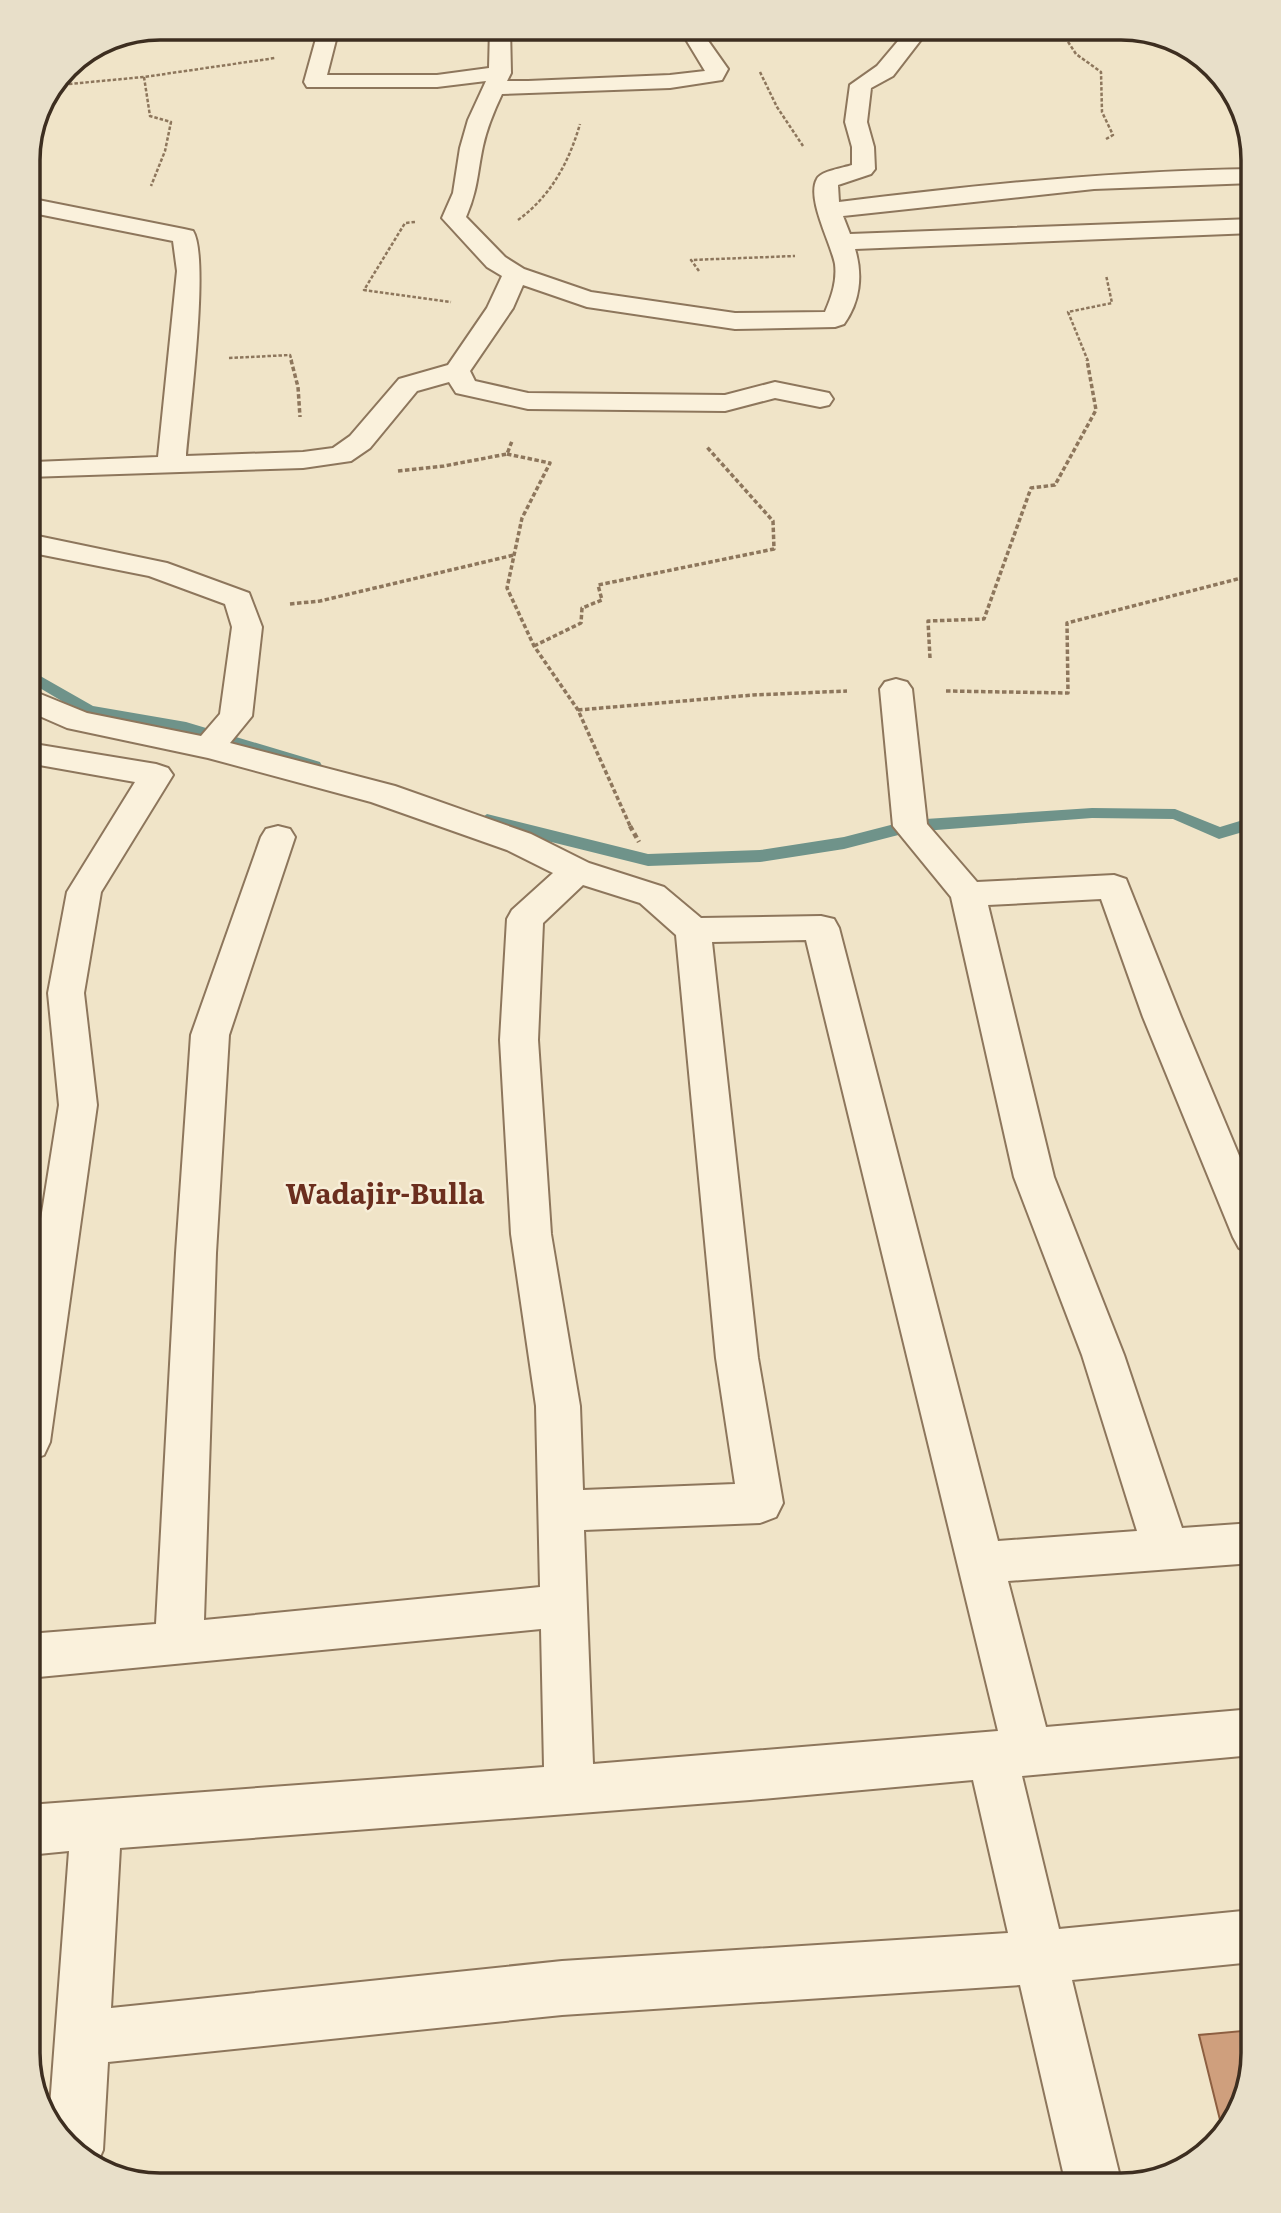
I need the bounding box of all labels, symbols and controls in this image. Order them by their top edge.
district label: Wadajir-Bulla [285,1171,485,1213]

